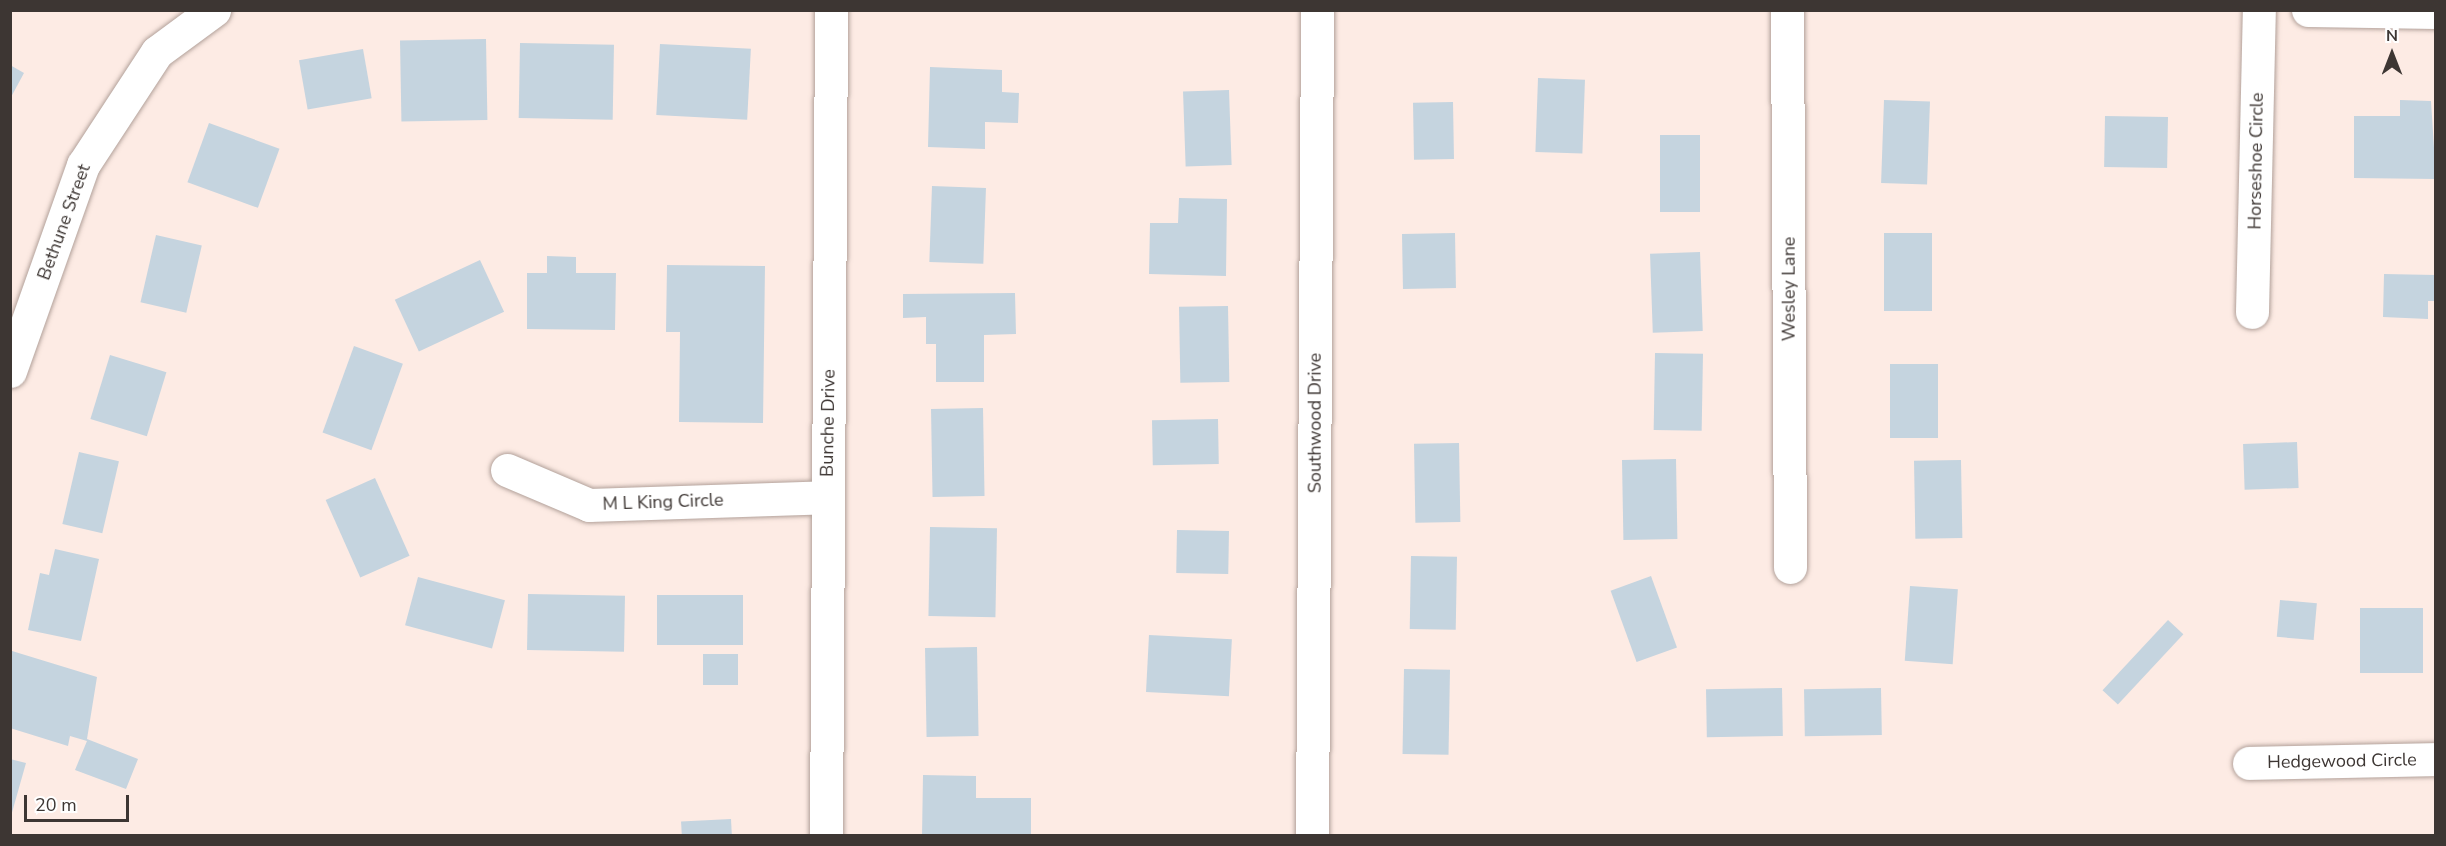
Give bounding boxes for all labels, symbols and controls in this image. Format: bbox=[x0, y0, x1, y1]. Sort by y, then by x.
north arrow bbox=[2362, 24, 2422, 84]
text: N bbox=[2386, 25, 2398, 47]
street label: Horseshoe Circle bbox=[2244, 92, 2268, 230]
street label: Bethune Street bbox=[33, 161, 95, 283]
street label: Wesley Lane bbox=[1778, 237, 1800, 341]
street label: Southwood Drive bbox=[1304, 353, 1326, 493]
street label: Bunche Drive bbox=[816, 369, 840, 477]
street label: M L King Circle bbox=[602, 489, 724, 515]
street label: Hedgewood Circle bbox=[2267, 749, 2417, 773]
scale bar bbox=[27, 783, 132, 821]
text: 20 m bbox=[35, 793, 77, 817]

